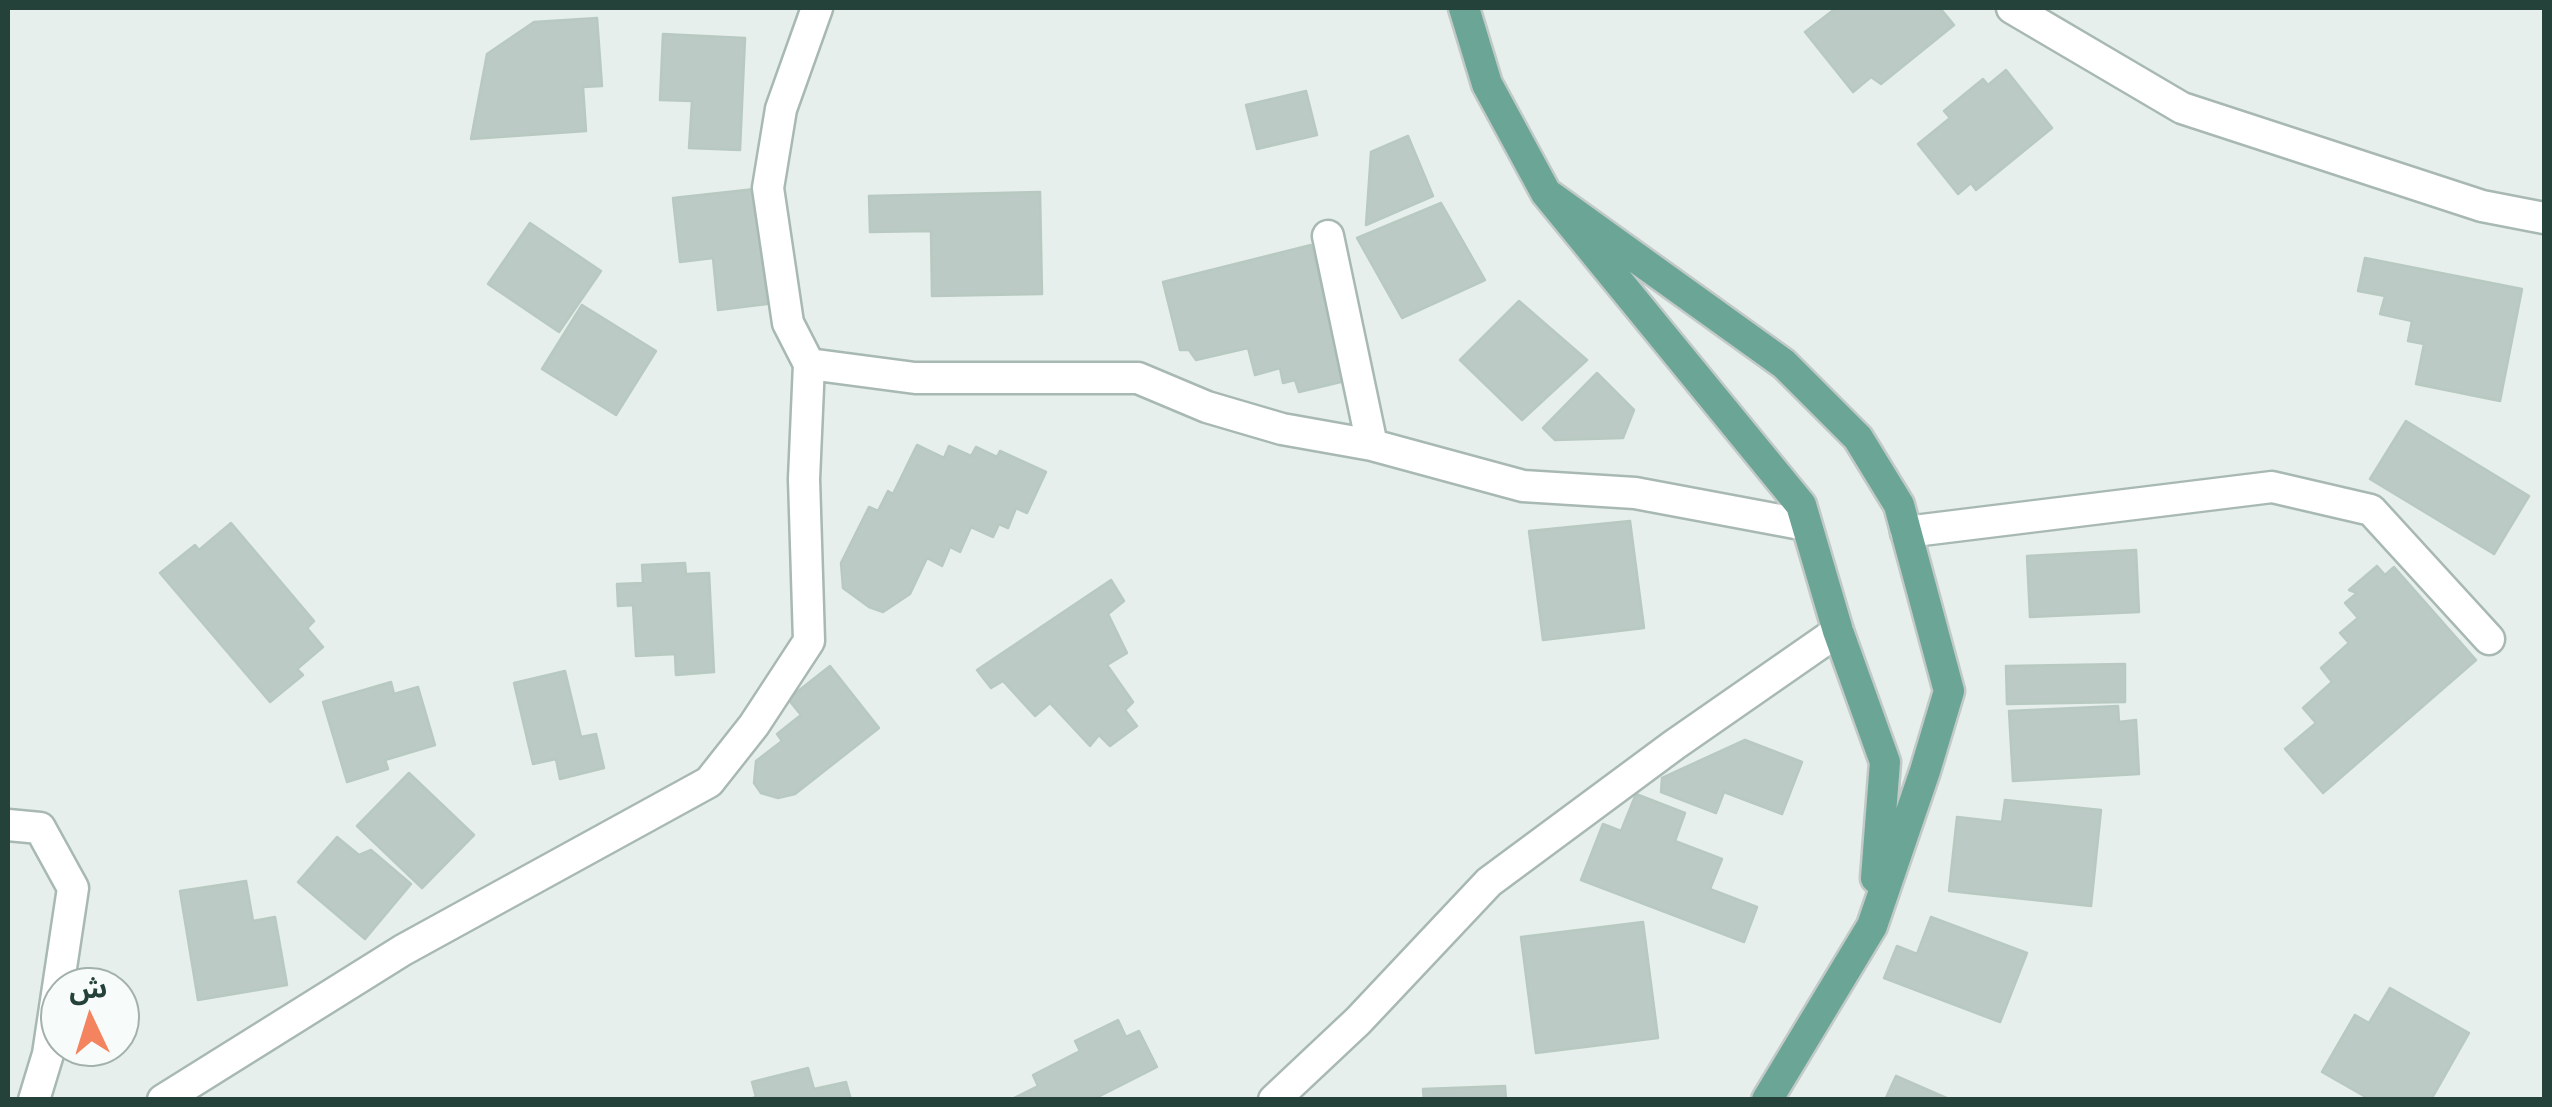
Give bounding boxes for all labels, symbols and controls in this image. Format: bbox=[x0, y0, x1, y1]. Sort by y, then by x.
north arrow bbox=[40, 967, 140, 1067]
text: ش bbox=[68, 972, 108, 1005]

